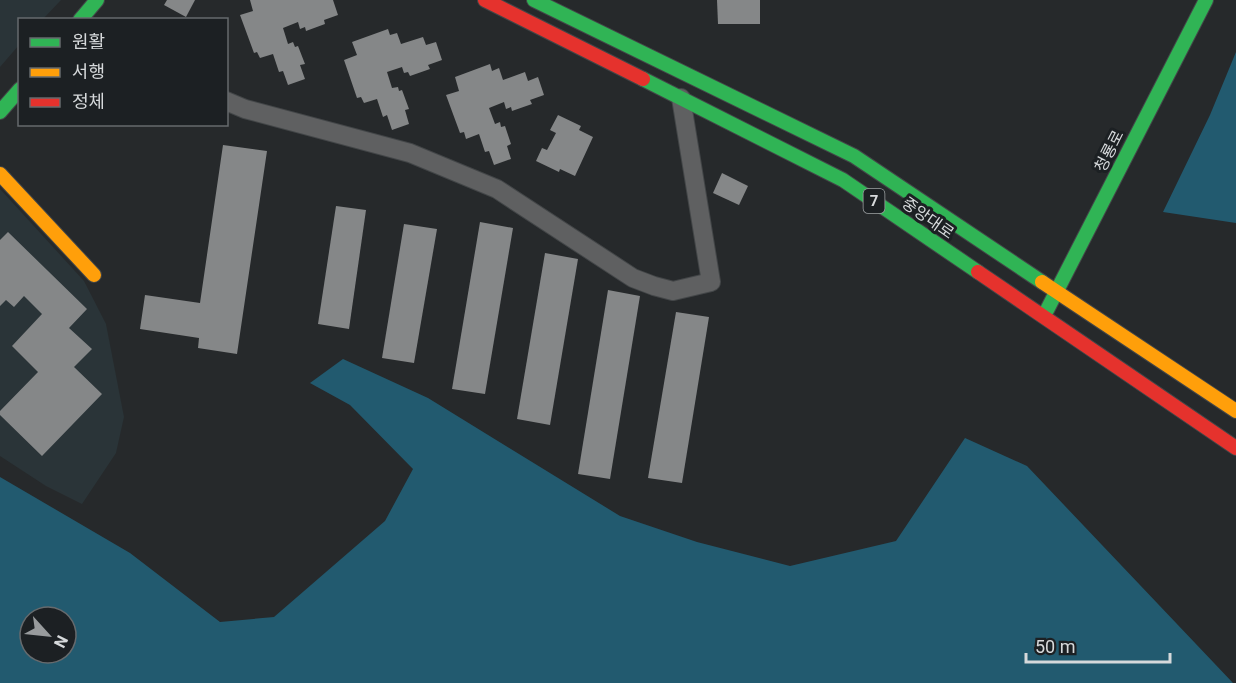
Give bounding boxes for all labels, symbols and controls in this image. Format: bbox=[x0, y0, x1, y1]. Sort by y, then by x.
legend bbox=[18, 18, 228, 126]
text: 원활 bbox=[72, 31, 105, 52]
text: 서행 bbox=[72, 61, 105, 82]
text: 정체 bbox=[72, 91, 105, 112]
street label: 청룡로 bbox=[1091, 127, 1128, 175]
road number: 7 bbox=[864, 189, 884, 213]
street label: 중앙대로 bbox=[898, 193, 958, 243]
north arrow bbox=[18, 605, 78, 665]
scale bar bbox=[1026, 626, 1170, 664]
text: N bbox=[50, 632, 72, 651]
text: 50 m bbox=[1035, 636, 1075, 657]

